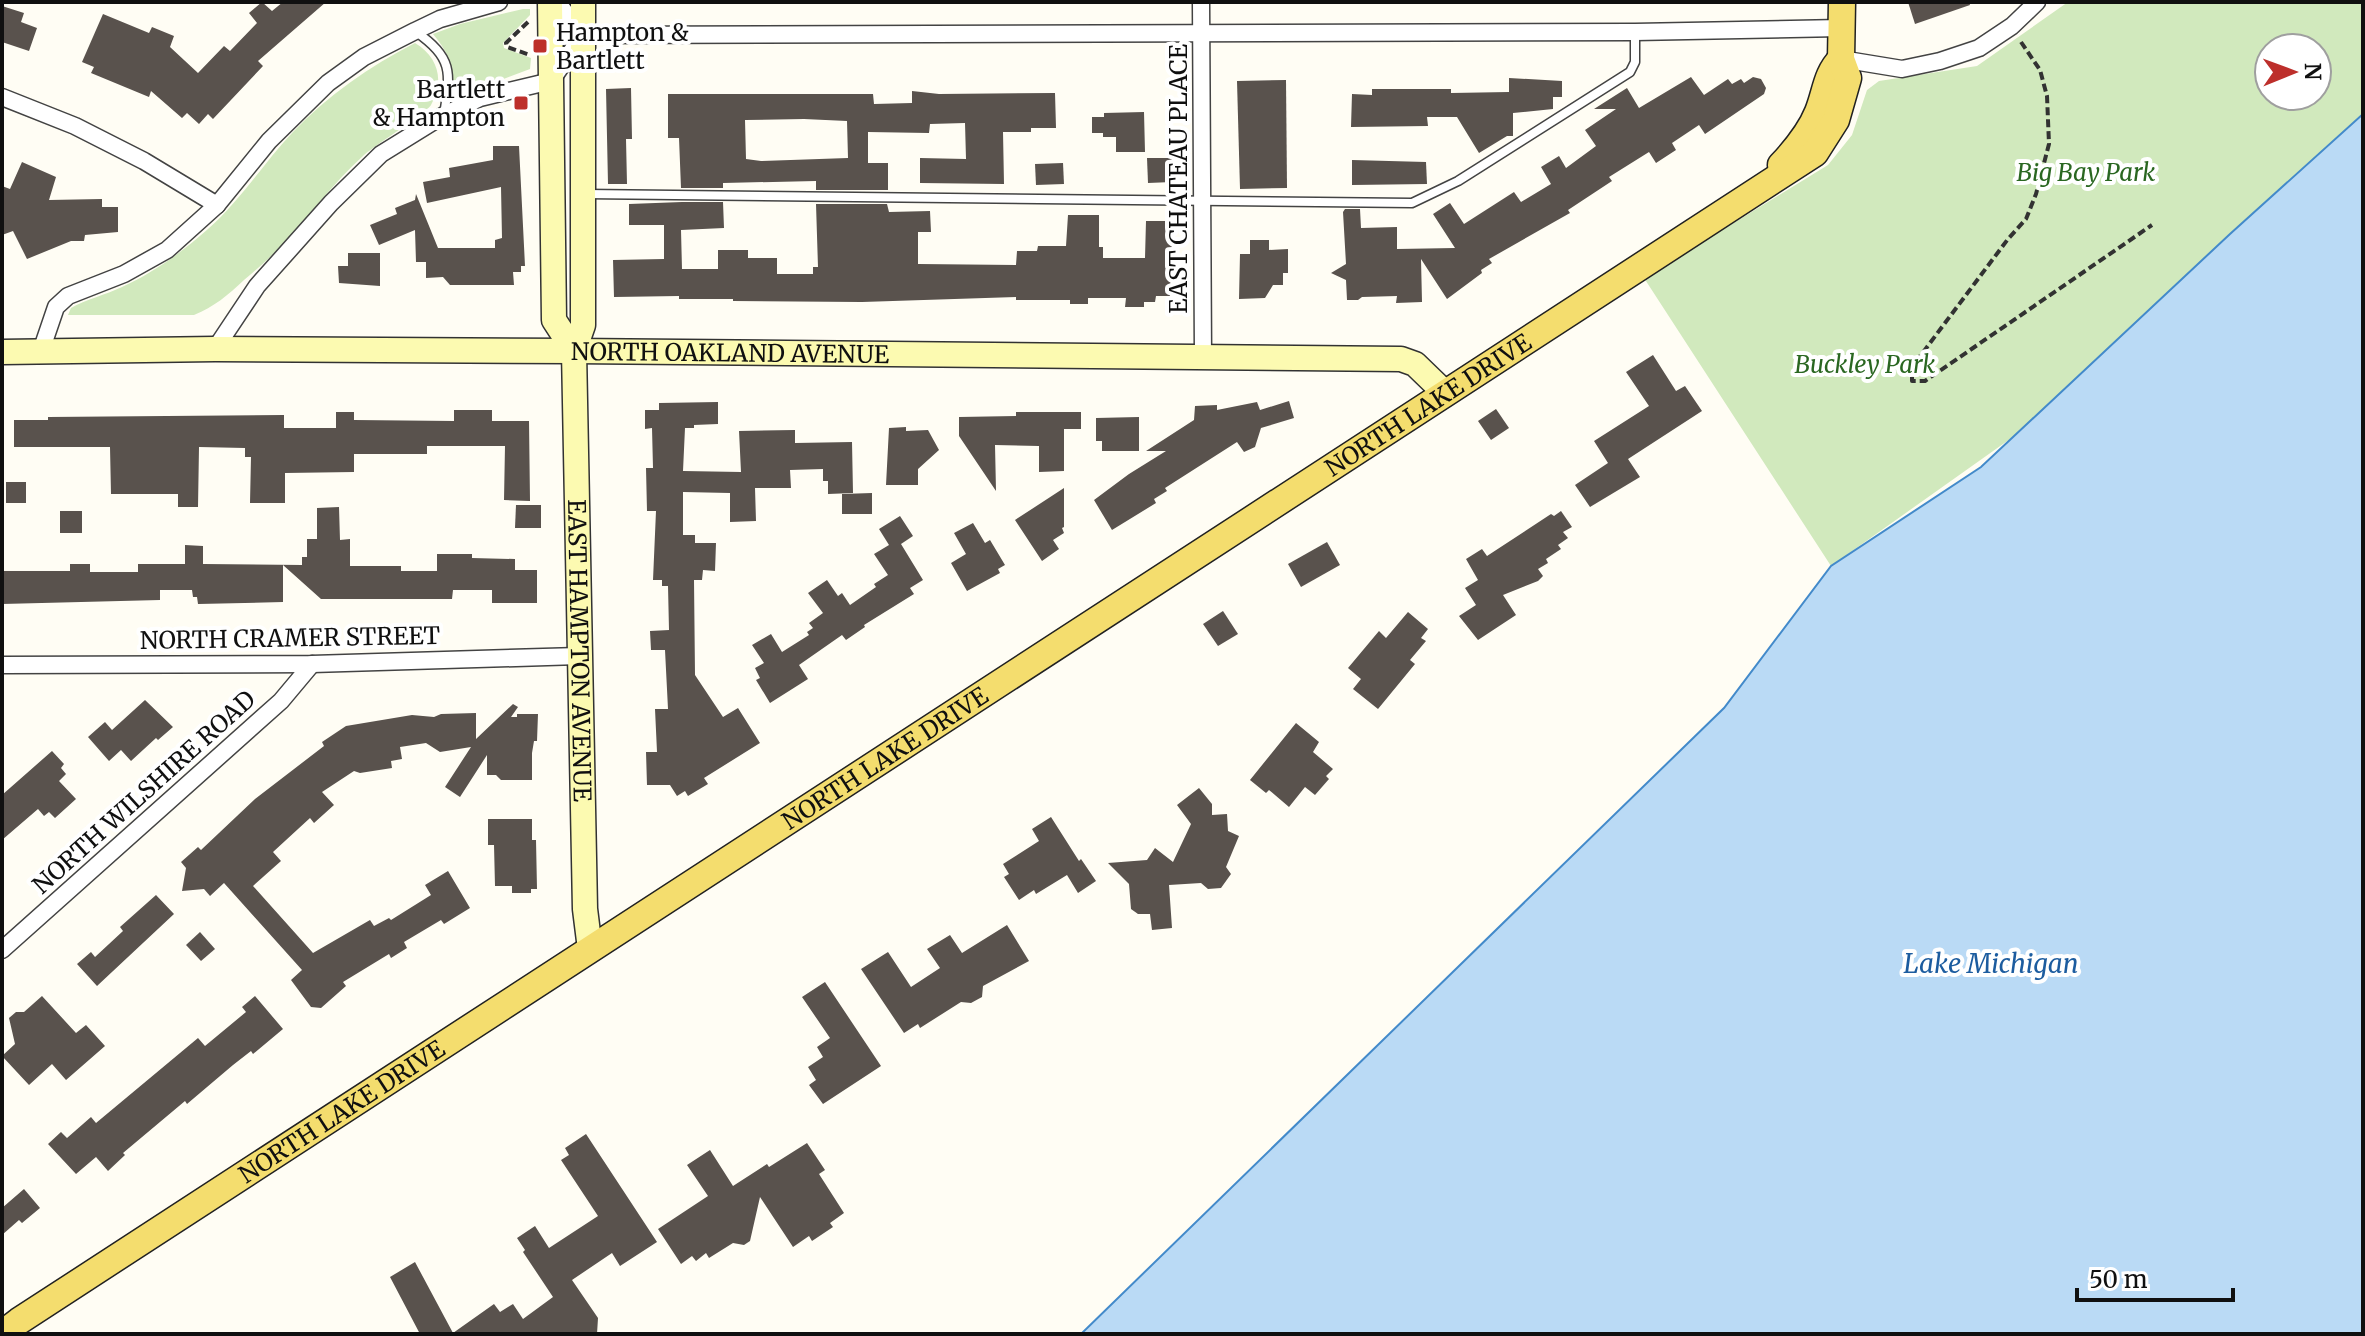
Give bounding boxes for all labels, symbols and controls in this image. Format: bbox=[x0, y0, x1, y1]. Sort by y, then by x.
place label: Hampton & Bartlett bbox=[556, 17, 689, 76]
north arrow bbox=[2253, 32, 2333, 112]
marker: Hampton & Bartlett bbox=[531, 37, 549, 55]
street label: EAST CHATEAU PLACE bbox=[1163, 43, 1194, 314]
text: N bbox=[2299, 63, 2327, 81]
place label: Bartlett & Hampton bbox=[372, 74, 506, 133]
marker: Bartlett & Hampton bbox=[512, 94, 530, 112]
park label: Big Bay Park bbox=[2017, 157, 2155, 188]
street label: NORTH LAKE DRIVE bbox=[1319, 326, 1537, 483]
street label: NORTH OAKLAND AVENUE bbox=[571, 335, 890, 370]
park label: Buckley Park bbox=[1795, 349, 1935, 380]
street label: EAST HAMPTON AVENUE bbox=[561, 499, 598, 803]
street label: NORTH CRAMER STREET bbox=[140, 620, 441, 656]
street label: NORTH LAKE DRIVE bbox=[776, 679, 994, 836]
street label: NORTH WILSHIRE ROAD bbox=[26, 684, 262, 900]
water label: Lake Michigan bbox=[1904, 947, 2078, 980]
street label: NORTH LAKE DRIVE bbox=[233, 1033, 451, 1190]
scale bar bbox=[2077, 1252, 2233, 1302]
text: 50 m bbox=[2089, 1264, 2148, 1295]

